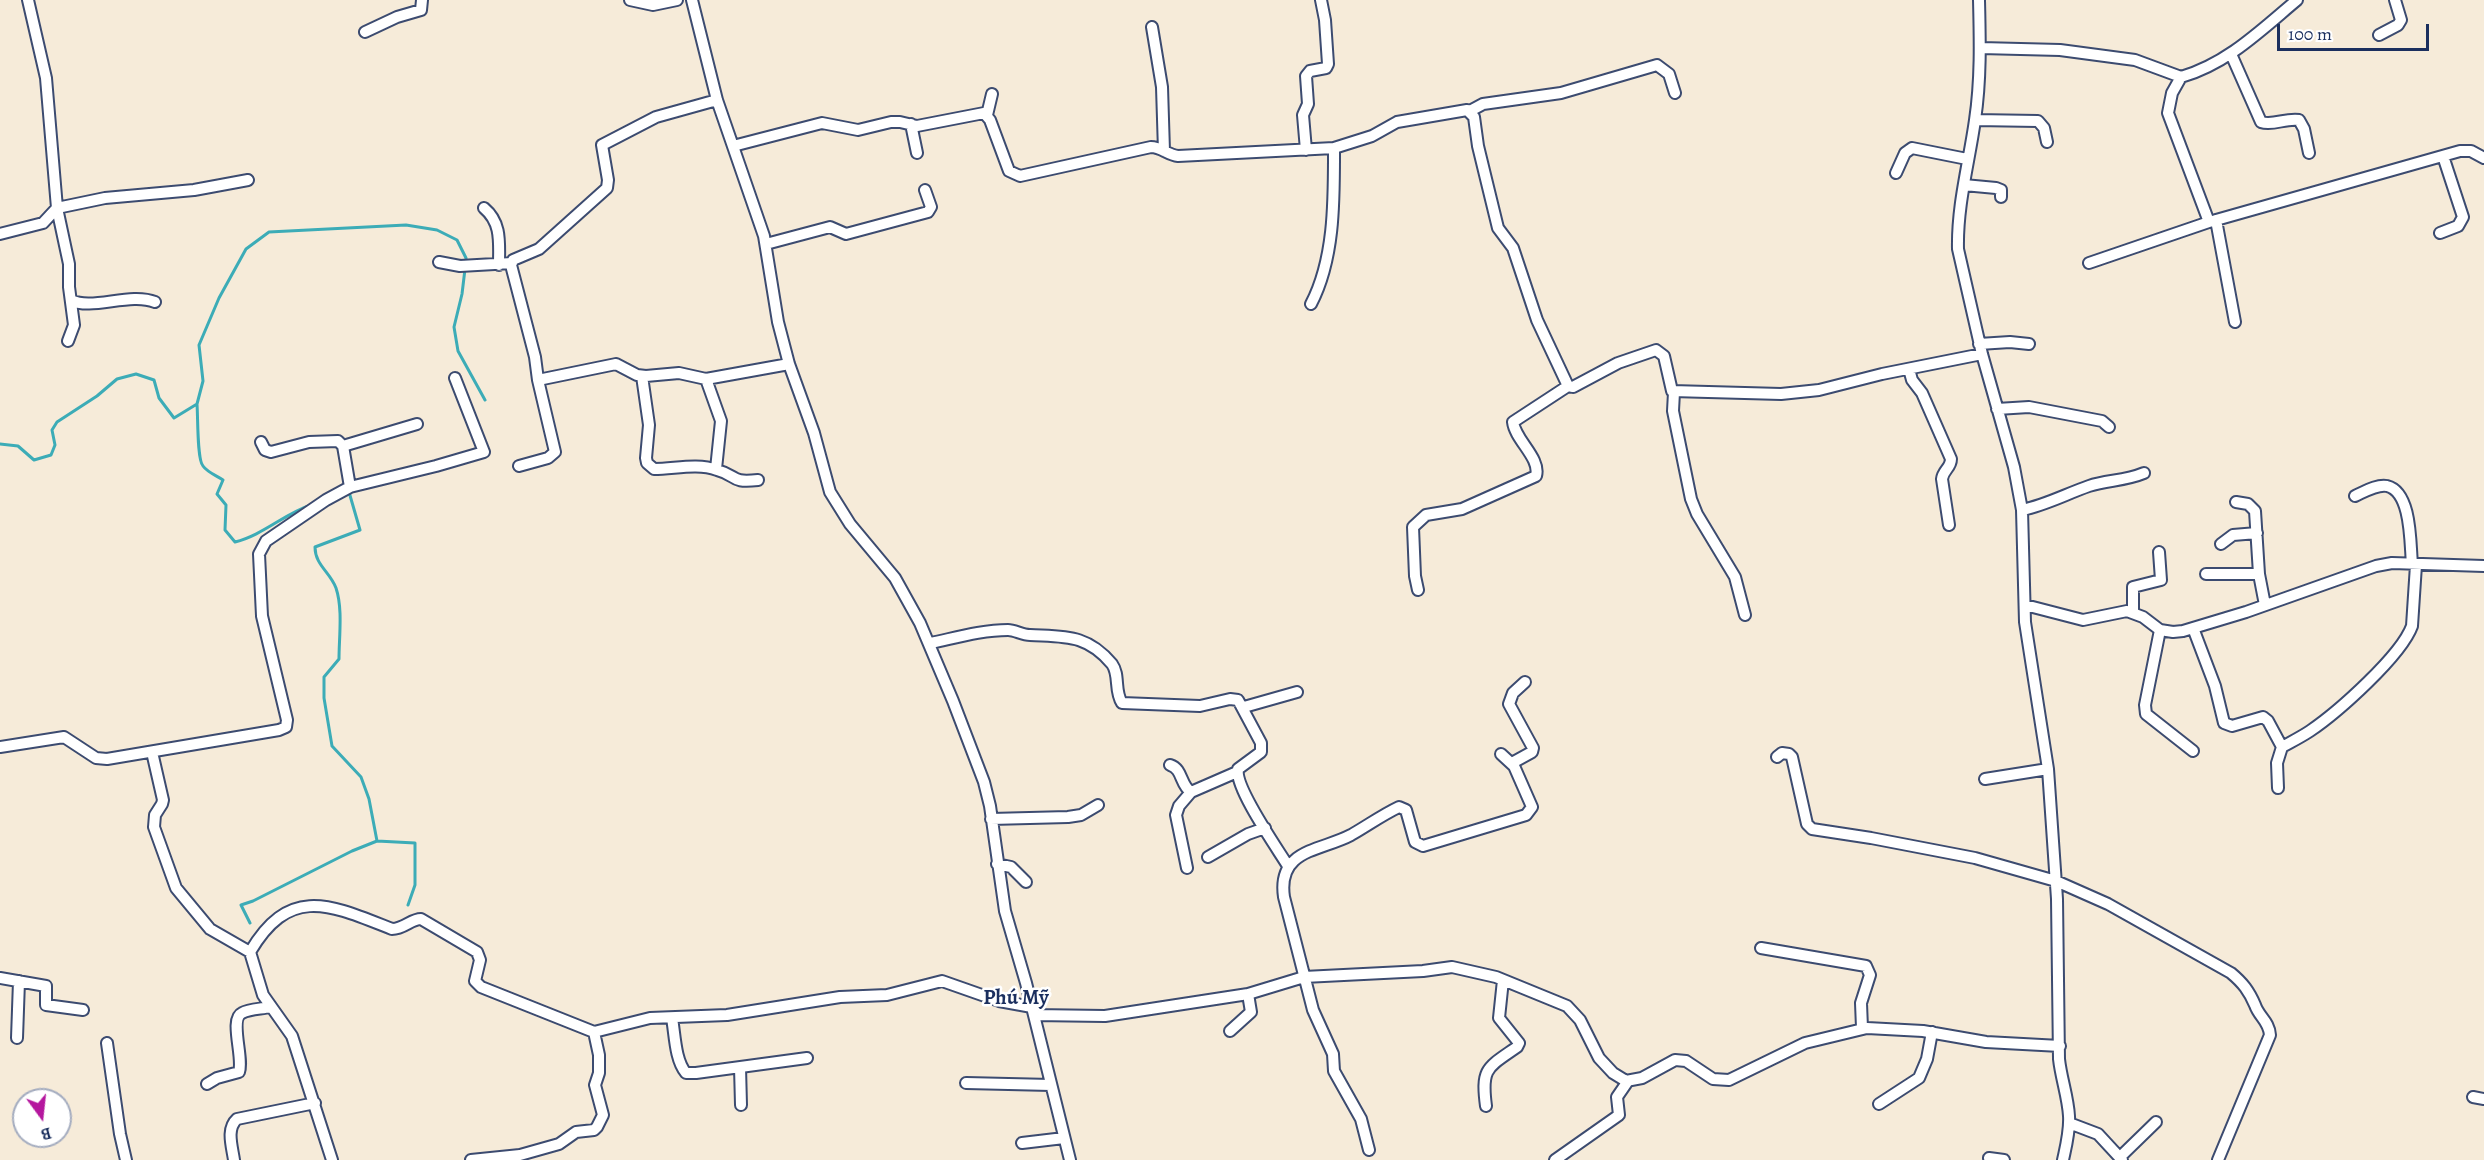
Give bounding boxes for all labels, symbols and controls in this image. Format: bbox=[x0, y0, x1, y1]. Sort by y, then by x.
scale bar bbox=[2280, 12, 2432, 50]
text: 100 m bbox=[2288, 22, 2332, 46]
district label: Phú Mỹ bbox=[983, 986, 1049, 1012]
north arrow bbox=[12, 1088, 72, 1148]
text: B bbox=[38, 1122, 54, 1145]

